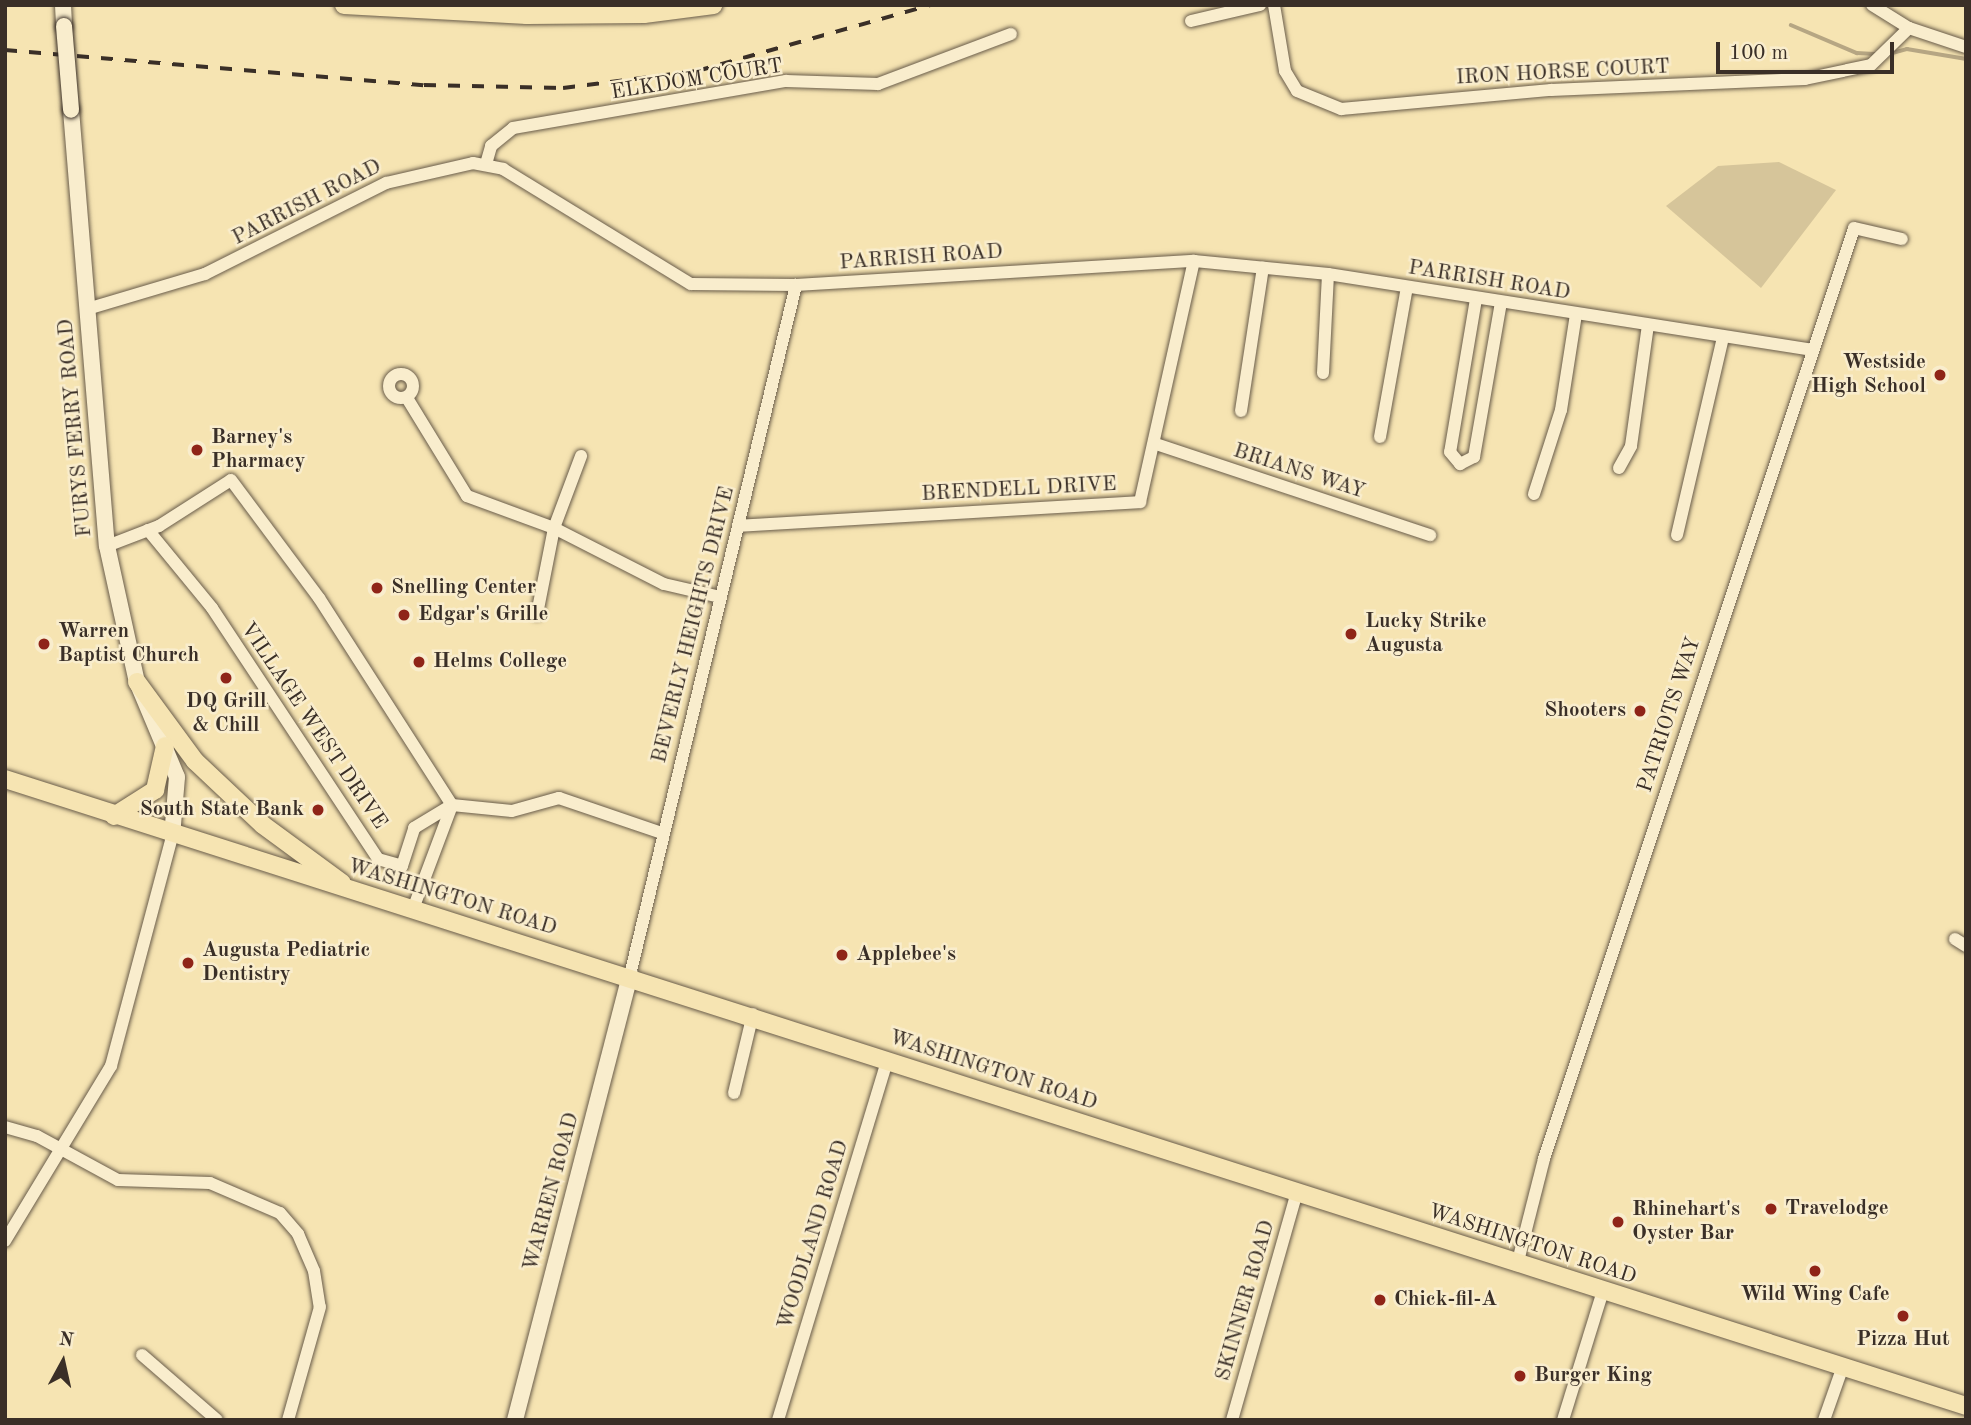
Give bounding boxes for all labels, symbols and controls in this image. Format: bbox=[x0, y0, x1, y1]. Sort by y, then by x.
scale bar bbox=[1719, 28, 1898, 72]
text: 100 m bbox=[1729, 43, 1788, 64]
street label: ELKDOM COURT bbox=[609, 54, 785, 106]
street label: IRON HORSE COURT bbox=[1455, 55, 1671, 91]
street label: PARRISH ROAD bbox=[228, 155, 386, 251]
street label: PARRISH ROAD bbox=[839, 240, 1003, 276]
street label: PARRISH ROAD bbox=[1406, 256, 1572, 306]
street label: FURYS FERRY ROAD bbox=[54, 318, 98, 538]
place label: Westside High School bbox=[1811, 350, 1926, 400]
marker: Westside High School bbox=[1932, 367, 1948, 383]
place label: Barney's Pharmacy bbox=[211, 425, 306, 475]
street label: BRIANS WAY bbox=[1230, 439, 1368, 505]
marker: Barney's Pharmacy bbox=[189, 442, 205, 458]
street label: BRENDELL DRIVE bbox=[921, 472, 1117, 508]
street label: BEVERLY HEIGHTS DRIVE bbox=[647, 484, 741, 766]
place label: Snelling Center bbox=[391, 575, 536, 601]
marker: Snelling Center bbox=[369, 580, 385, 596]
place label: Edgar's Grille bbox=[418, 602, 548, 628]
marker: Edgar's Grille bbox=[396, 607, 412, 623]
place label: Lucky Strike Augusta bbox=[1365, 609, 1487, 659]
street label: VILLAGE WEST DRIVE bbox=[234, 618, 392, 834]
place label: Warren Baptist Church bbox=[58, 619, 199, 669]
marker: Lucky Strike Augusta bbox=[1343, 626, 1359, 642]
street label: PATRIOTS WAY bbox=[1633, 634, 1707, 796]
marker: Warren Baptist Church bbox=[36, 636, 52, 652]
place label: Helms College bbox=[433, 649, 567, 675]
marker: Helms College bbox=[411, 654, 427, 670]
marker: DQ Grill & Chill bbox=[218, 670, 234, 686]
place label: DQ Grill & Chill bbox=[186, 689, 266, 739]
place label: Shooters bbox=[1544, 698, 1626, 724]
marker: Shooters bbox=[1632, 703, 1648, 719]
place label: South State Bank bbox=[140, 797, 304, 823]
marker: South State Bank bbox=[310, 802, 326, 818]
street label: WASHINGTON ROAD bbox=[344, 854, 560, 942]
place label: Augusta Pediatric Dentistry bbox=[202, 938, 370, 988]
place label: Applebee's bbox=[856, 942, 956, 968]
marker: Applebee's bbox=[834, 947, 850, 963]
marker: Augusta Pediatric Dentistry bbox=[180, 955, 196, 971]
street label: WASHINGTON ROAD bbox=[886, 1025, 1100, 1117]
street label: WARREN ROAD bbox=[519, 1110, 585, 1274]
street label: WOODLAND ROAD bbox=[773, 1137, 855, 1333]
place label: Travelodge bbox=[1785, 1196, 1889, 1222]
place label: Rhinehart's Oyster Bar bbox=[1632, 1197, 1740, 1247]
street label: WASHINGTON ROAD bbox=[1425, 1199, 1639, 1291]
marker: Travelodge bbox=[1763, 1201, 1779, 1217]
marker: Rhinehart's Oyster Bar bbox=[1610, 1214, 1626, 1230]
street label: SKINNER ROAD bbox=[1211, 1218, 1281, 1384]
marker: Wild Wing Cafe bbox=[1807, 1263, 1823, 1279]
place label: Wild Wing Cafe bbox=[1740, 1282, 1890, 1308]
place label: Chick-fil-A bbox=[1394, 1287, 1497, 1313]
marker: Chick-fil-A bbox=[1372, 1292, 1388, 1308]
marker: Pizza Hut bbox=[1895, 1308, 1911, 1324]
north arrow bbox=[28, 1327, 98, 1397]
place label: Pizza Hut bbox=[1856, 1327, 1950, 1353]
text: N bbox=[57, 1330, 75, 1351]
place label: Burger King bbox=[1534, 1363, 1652, 1389]
marker: Burger King bbox=[1512, 1368, 1528, 1384]

